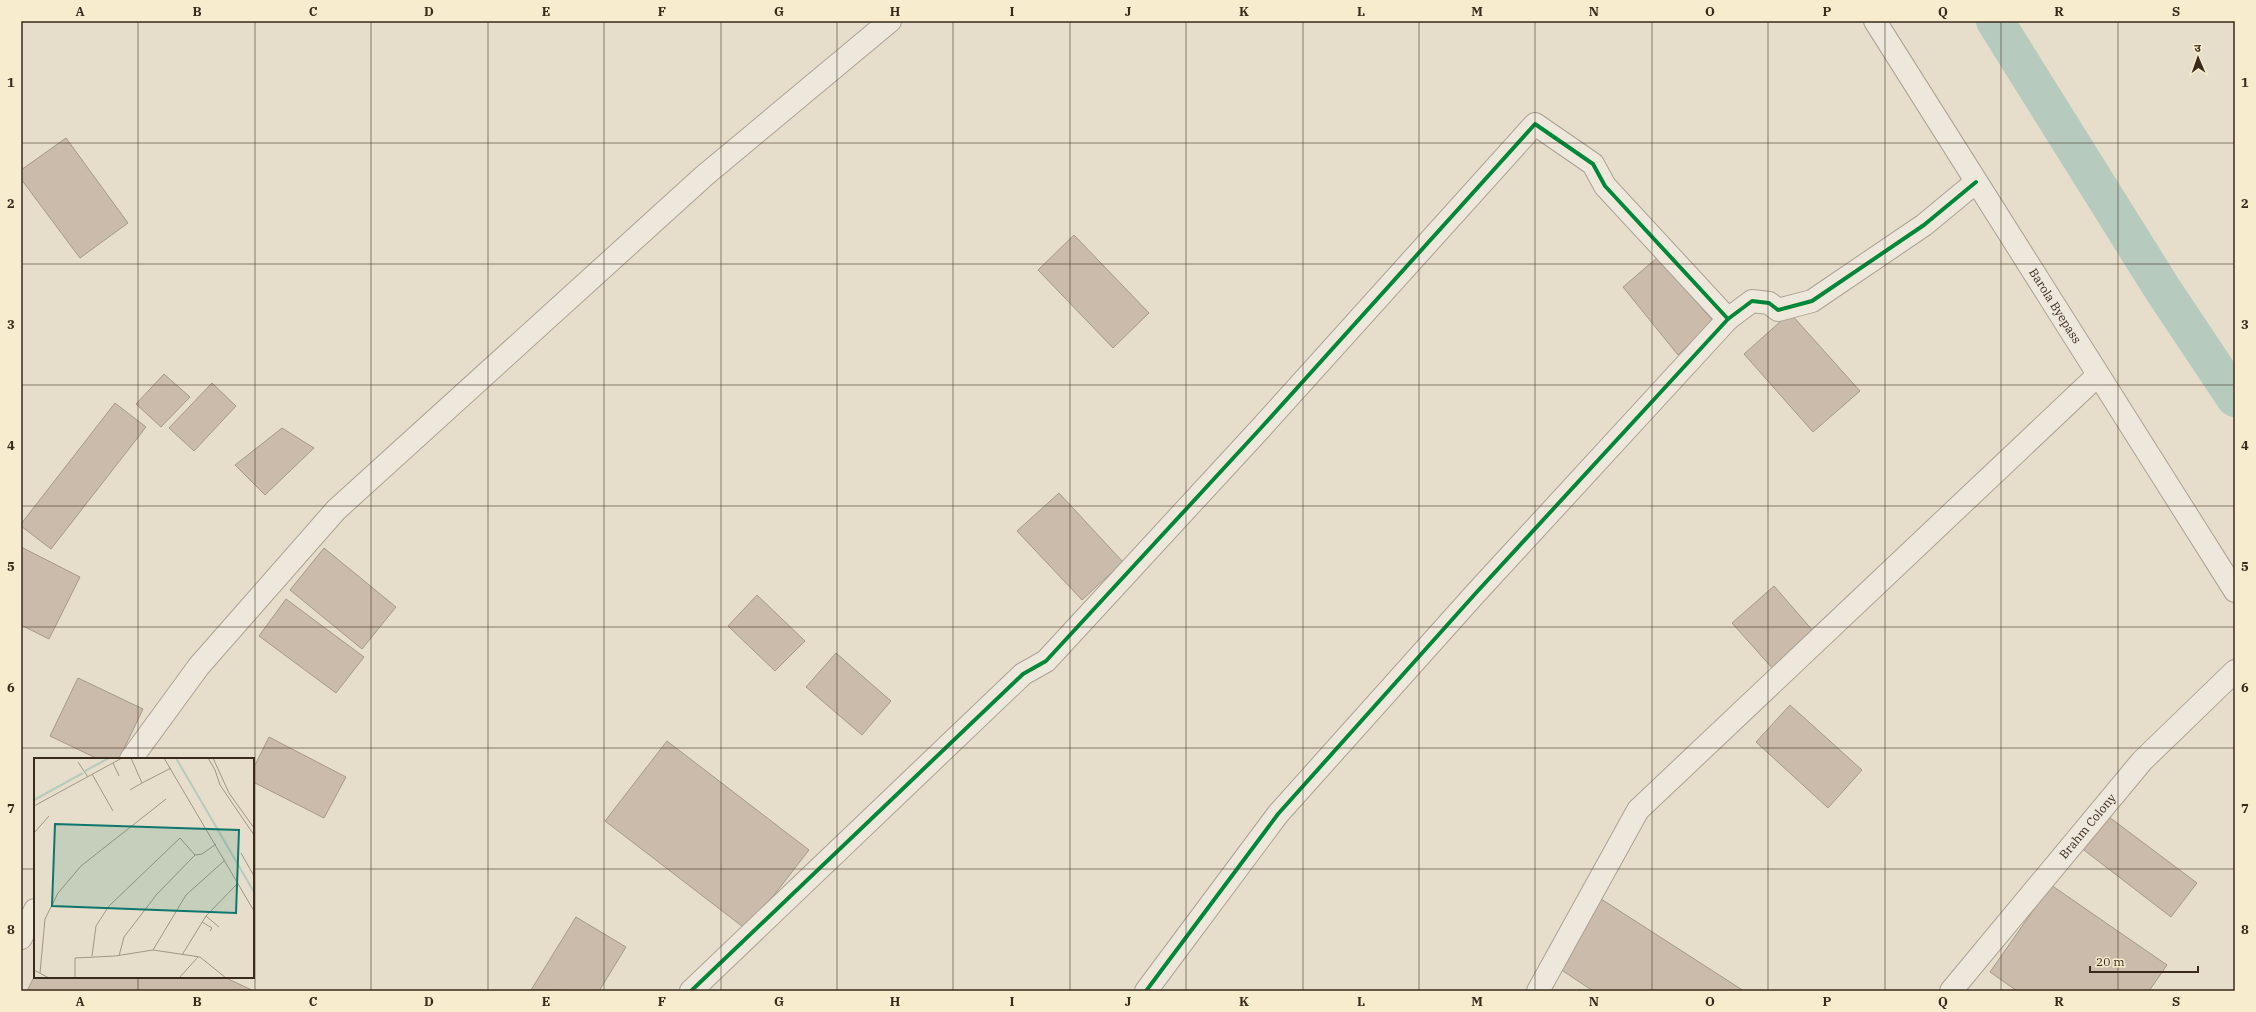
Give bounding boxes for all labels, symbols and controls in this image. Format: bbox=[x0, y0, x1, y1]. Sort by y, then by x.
text: A bbox=[75, 3, 85, 20]
text: B bbox=[192, 3, 202, 20]
text: C bbox=[309, 3, 318, 20]
text: D bbox=[424, 3, 434, 20]
text: E bbox=[542, 3, 550, 20]
text: F bbox=[658, 3, 666, 20]
text: G bbox=[774, 3, 784, 20]
text: H bbox=[890, 3, 901, 20]
text: I bbox=[1010, 3, 1015, 20]
text: J bbox=[1125, 3, 1132, 20]
text: K bbox=[1239, 3, 1249, 20]
text: L bbox=[1357, 3, 1365, 20]
text: M bbox=[1471, 3, 1483, 20]
text: N bbox=[1589, 3, 1599, 20]
text: O bbox=[1705, 3, 1715, 20]
text: P bbox=[1823, 3, 1832, 20]
text: Q bbox=[1938, 3, 1948, 20]
text: R bbox=[2054, 3, 2064, 20]
text: S bbox=[2172, 3, 2180, 20]
north arrow bbox=[2178, 38, 2218, 78]
text: उ bbox=[2194, 41, 2202, 55]
text: 1 bbox=[7, 74, 15, 91]
text: 1 bbox=[2241, 74, 2249, 91]
text: 2 bbox=[7, 195, 15, 212]
text: 2 bbox=[2241, 195, 2249, 212]
street label: Barola Byepass bbox=[2026, 265, 2085, 346]
text: 3 bbox=[7, 316, 15, 333]
text: 3 bbox=[2241, 316, 2249, 333]
text: 4 bbox=[7, 437, 15, 454]
text: 4 bbox=[2241, 437, 2249, 454]
text: 5 bbox=[7, 558, 15, 575]
text: 5 bbox=[2241, 558, 2249, 575]
text: 6 bbox=[7, 679, 15, 696]
text: 6 bbox=[2241, 679, 2249, 696]
inset map bbox=[34, 758, 254, 978]
street label: Brahm Colony bbox=[2056, 790, 2119, 862]
text: 7 bbox=[7, 800, 15, 817]
text: 7 bbox=[2241, 800, 2249, 817]
text: 8 bbox=[7, 921, 15, 938]
text: 8 bbox=[2241, 921, 2249, 938]
scale bar bbox=[2090, 948, 2198, 974]
text: 20 m bbox=[2096, 954, 2125, 969]
text: A bbox=[75, 993, 85, 1010]
text: B bbox=[192, 993, 202, 1010]
text: C bbox=[309, 993, 318, 1010]
text: D bbox=[424, 993, 434, 1010]
text: E bbox=[542, 993, 550, 1010]
text: F bbox=[658, 993, 666, 1010]
text: G bbox=[774, 993, 784, 1010]
text: H bbox=[890, 993, 901, 1010]
text: I bbox=[1010, 993, 1015, 1010]
text: J bbox=[1125, 993, 1132, 1010]
text: K bbox=[1239, 993, 1249, 1010]
text: L bbox=[1357, 993, 1365, 1010]
text: M bbox=[1471, 993, 1483, 1010]
text: N bbox=[1589, 993, 1599, 1010]
text: O bbox=[1705, 993, 1715, 1010]
text: P bbox=[1823, 993, 1832, 1010]
text: Q bbox=[1938, 993, 1948, 1010]
text: R bbox=[2054, 993, 2064, 1010]
text: S bbox=[2172, 993, 2180, 1010]

